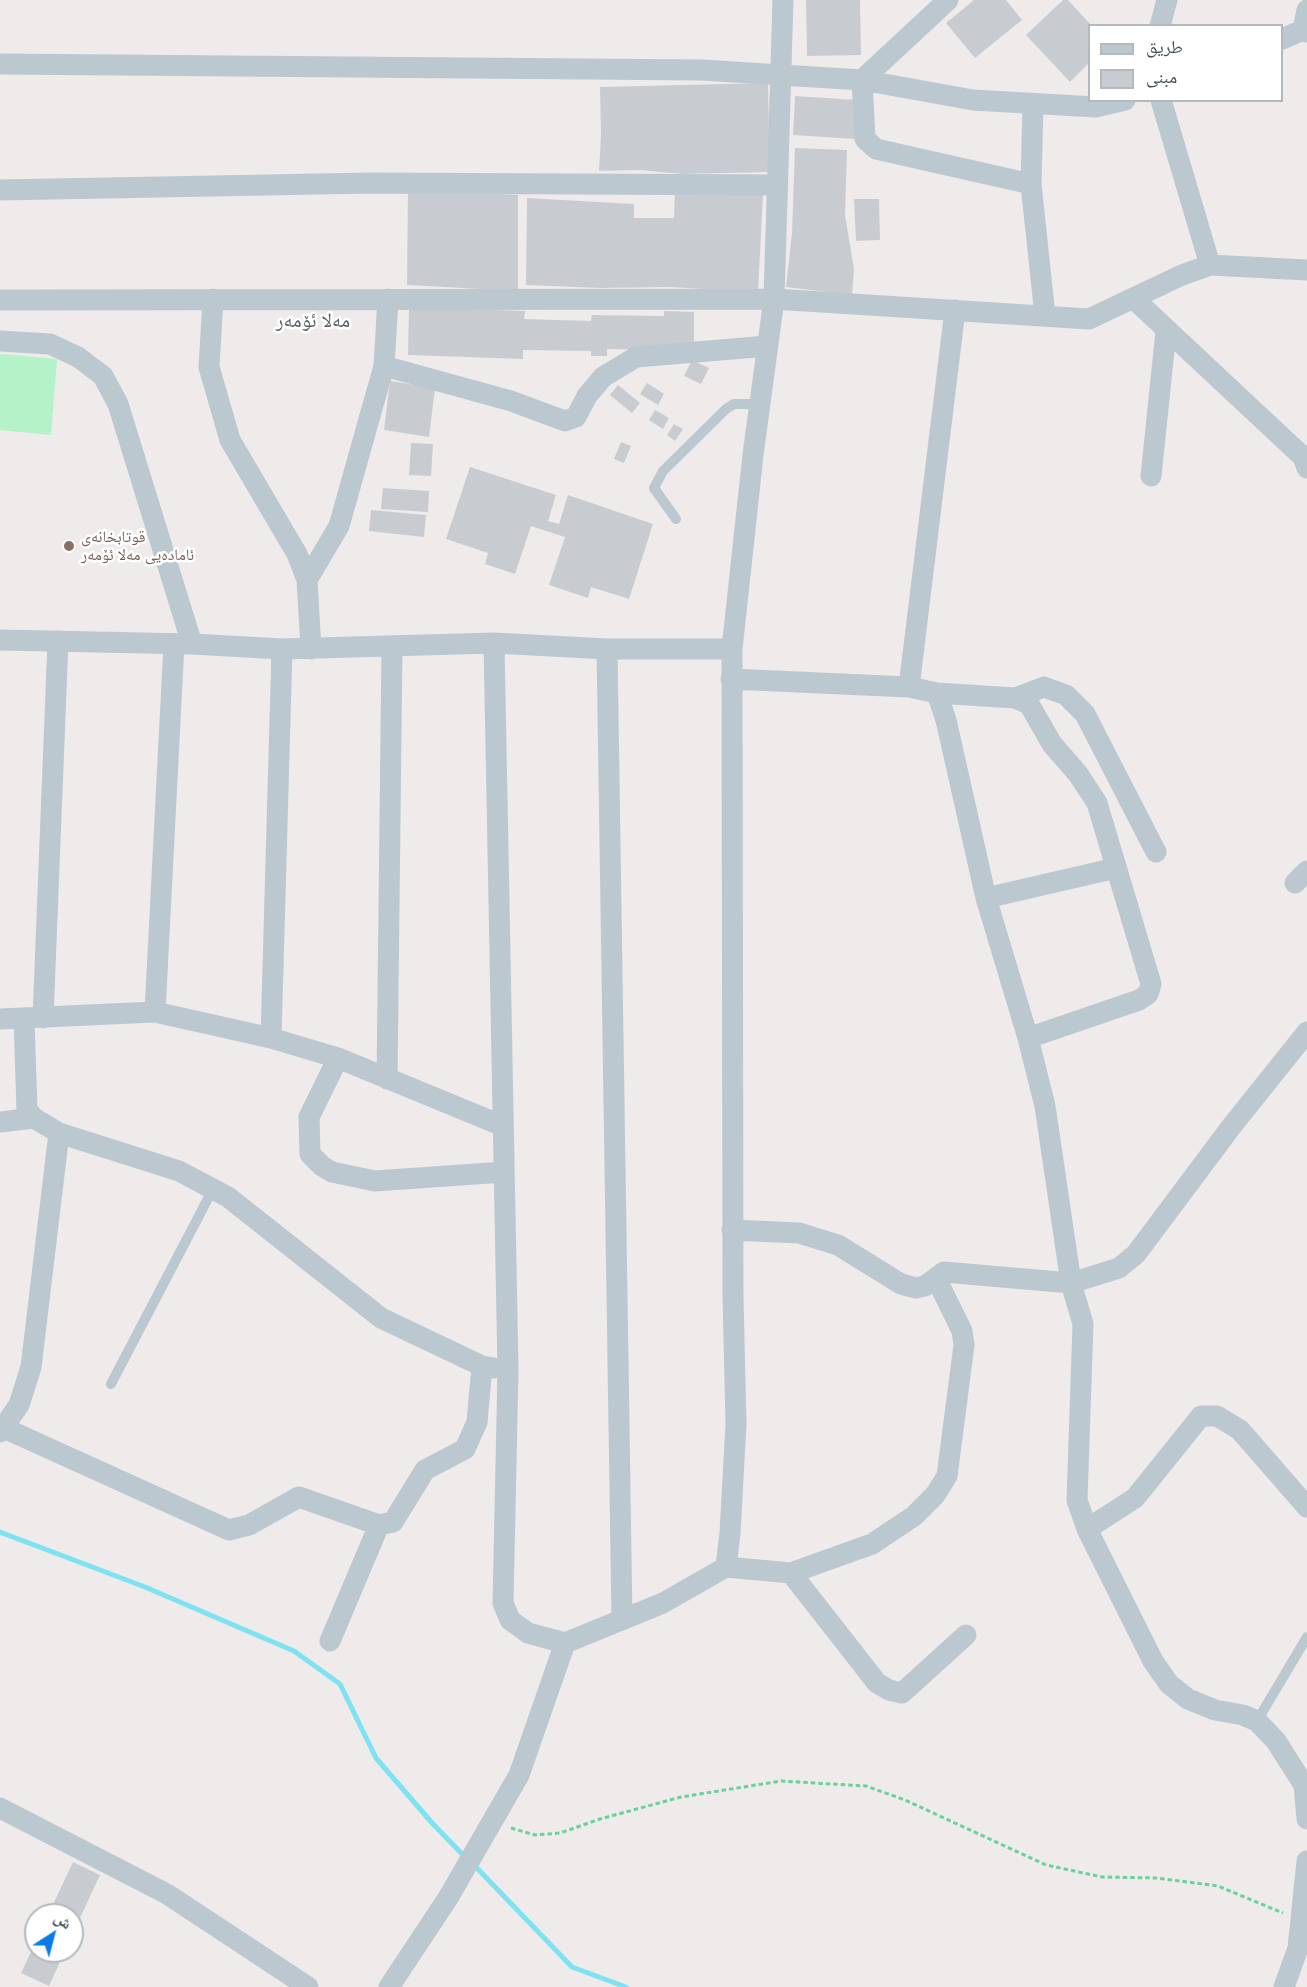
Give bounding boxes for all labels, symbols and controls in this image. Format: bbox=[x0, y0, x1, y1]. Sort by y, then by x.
legend bbox=[1088, 24, 1283, 102]
text: طريق bbox=[1146, 34, 1183, 58]
text: مبنى bbox=[1146, 64, 1177, 88]
district label: مەلا ئۆمەر bbox=[276, 309, 350, 333]
place label: قوتابخانەی ئامادەیی مەلا ئۆمەر bbox=[81, 527, 194, 565]
marker: قوتابخانەی ئامادەیی مەلا ئۆمەر bbox=[62, 539, 76, 553]
north arrow bbox=[24, 1903, 84, 1963]
text: ش bbox=[50, 1906, 77, 1934]

